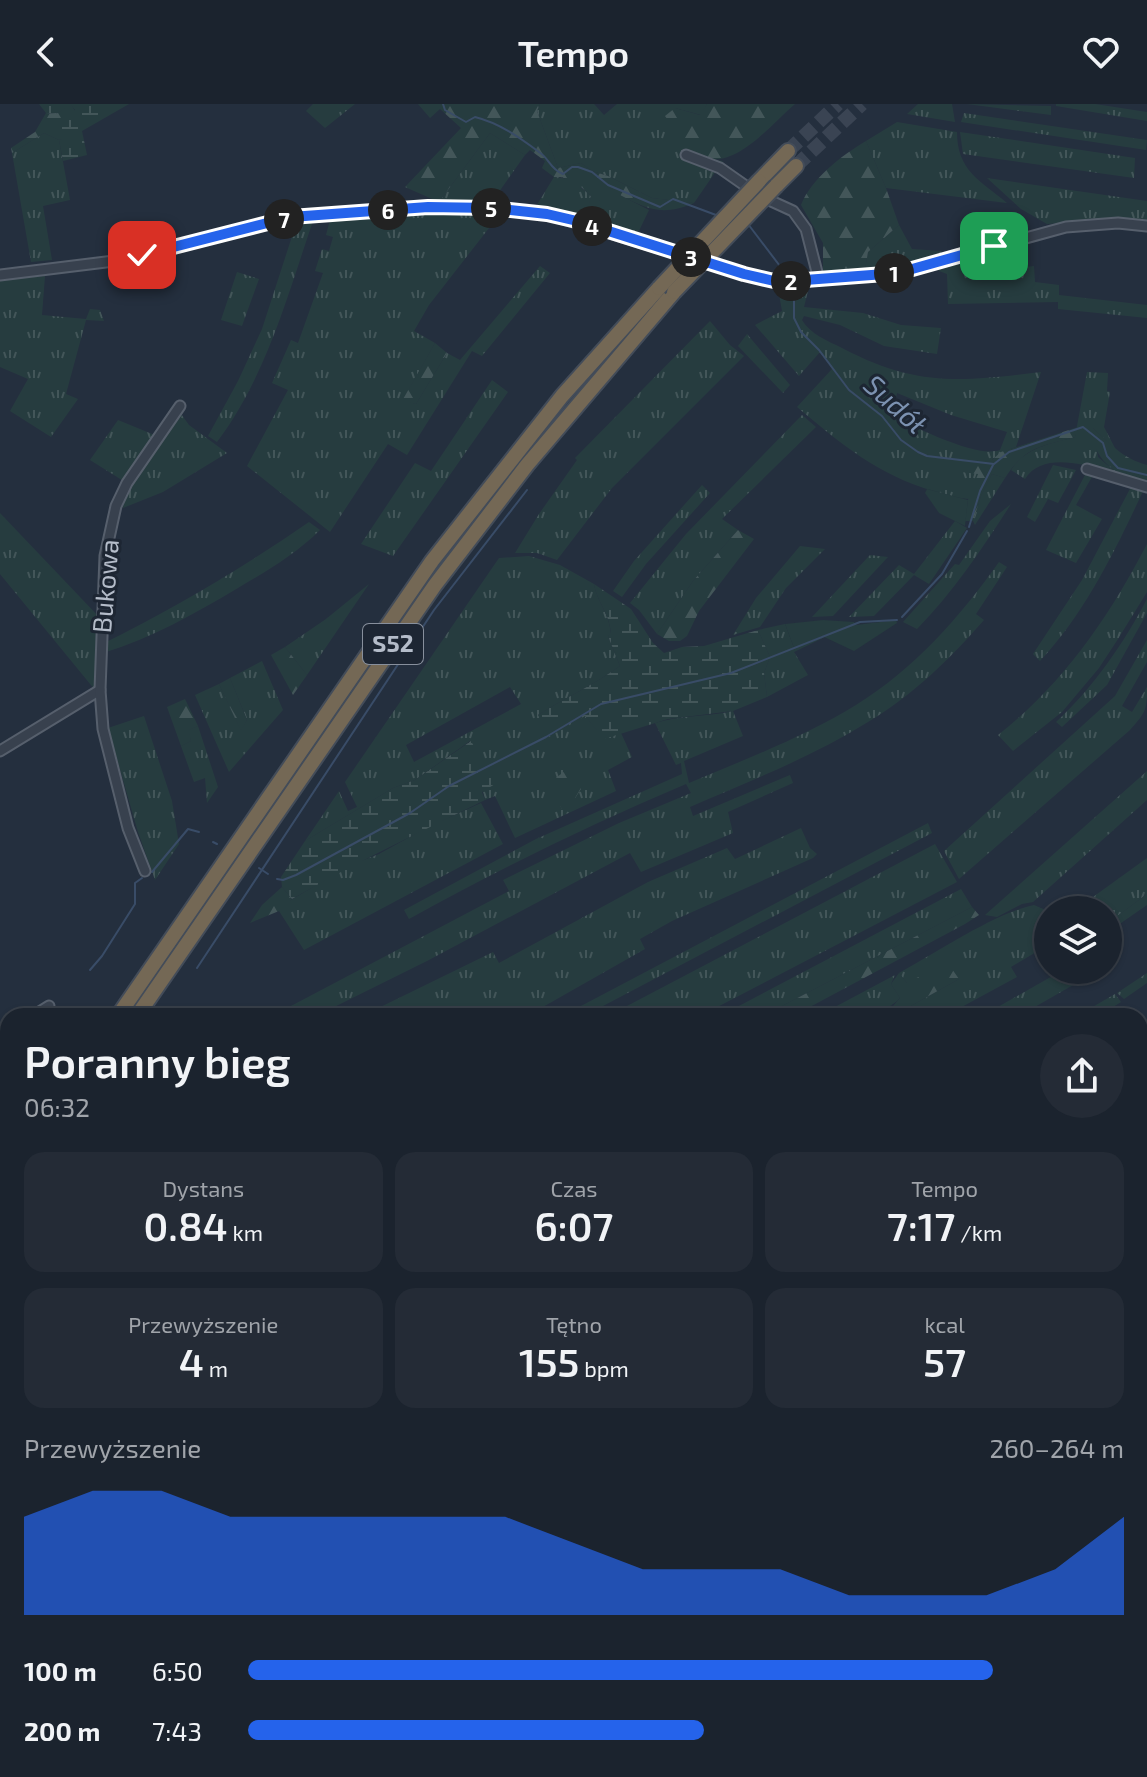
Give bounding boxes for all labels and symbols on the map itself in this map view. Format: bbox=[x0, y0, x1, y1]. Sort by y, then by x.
pin: 5 bbox=[471, 188, 511, 228]
pin: 6 bbox=[368, 190, 408, 230]
pin: 7 bbox=[264, 199, 304, 239]
pin: 4 bbox=[572, 206, 612, 246]
pin bbox=[960, 212, 1028, 280]
pin bbox=[108, 221, 176, 289]
pin: 3 bbox=[671, 237, 711, 277]
pin: 1 bbox=[874, 253, 914, 293]
pin: 2 bbox=[771, 261, 811, 301]
water label: Sudół bbox=[858, 367, 934, 440]
street label: Bukowa bbox=[85, 538, 124, 634]
road number: S52 bbox=[363, 624, 423, 664]

